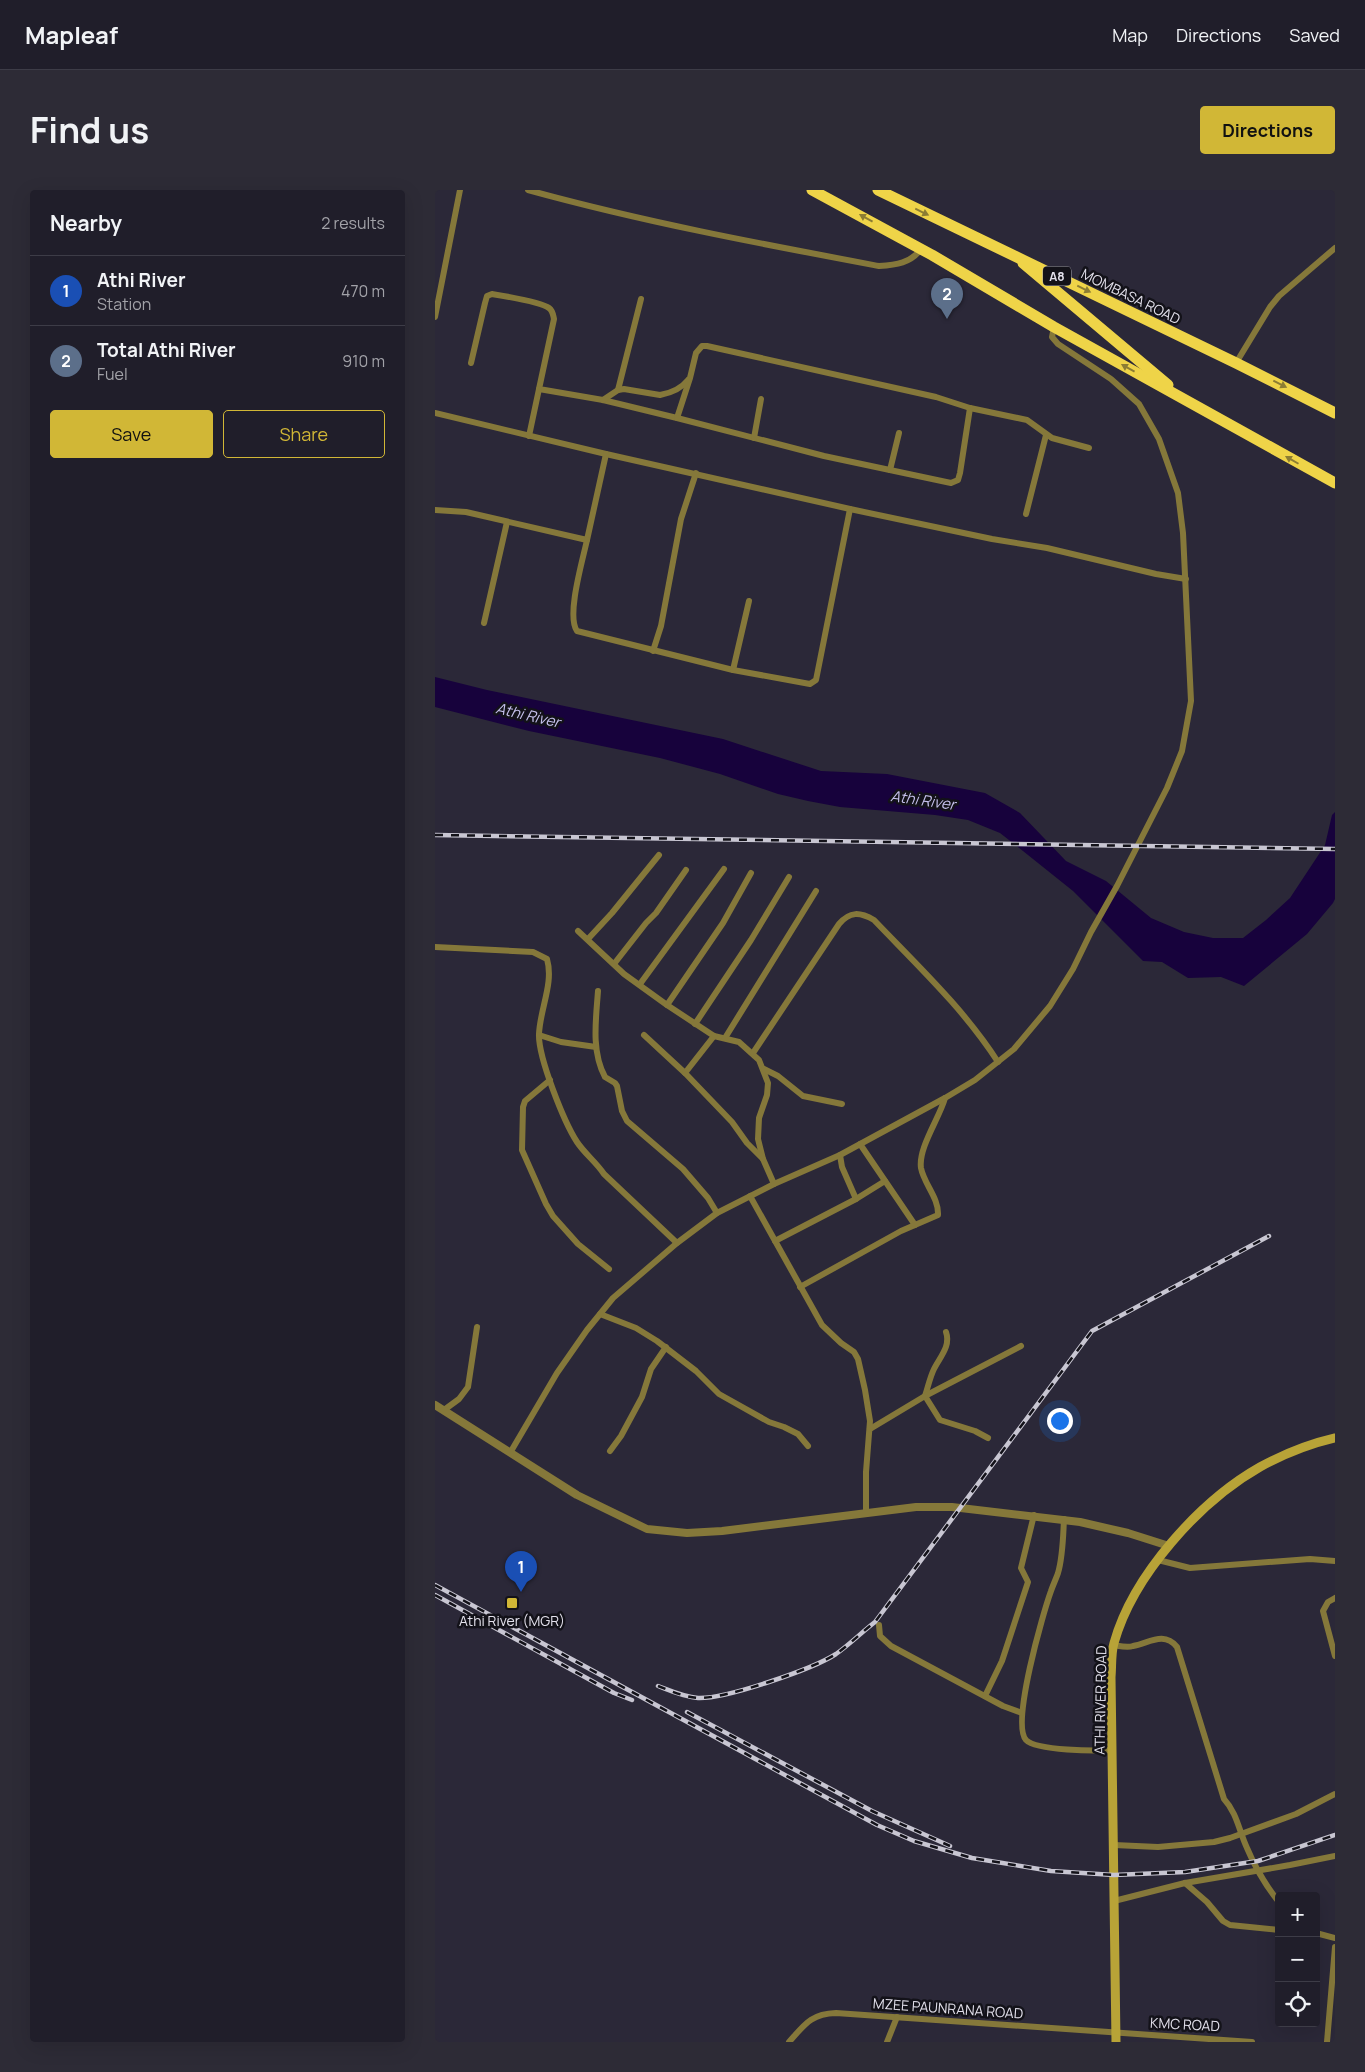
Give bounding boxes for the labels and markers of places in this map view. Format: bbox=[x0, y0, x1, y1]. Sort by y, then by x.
pin: 2 bbox=[931, 278, 963, 319]
pin: 1 bbox=[505, 1551, 537, 1592]
marker: Athi River (MGR) bbox=[505, 1596, 519, 1610]
place label: Athi River (MGR) bbox=[459, 1611, 565, 1630]

